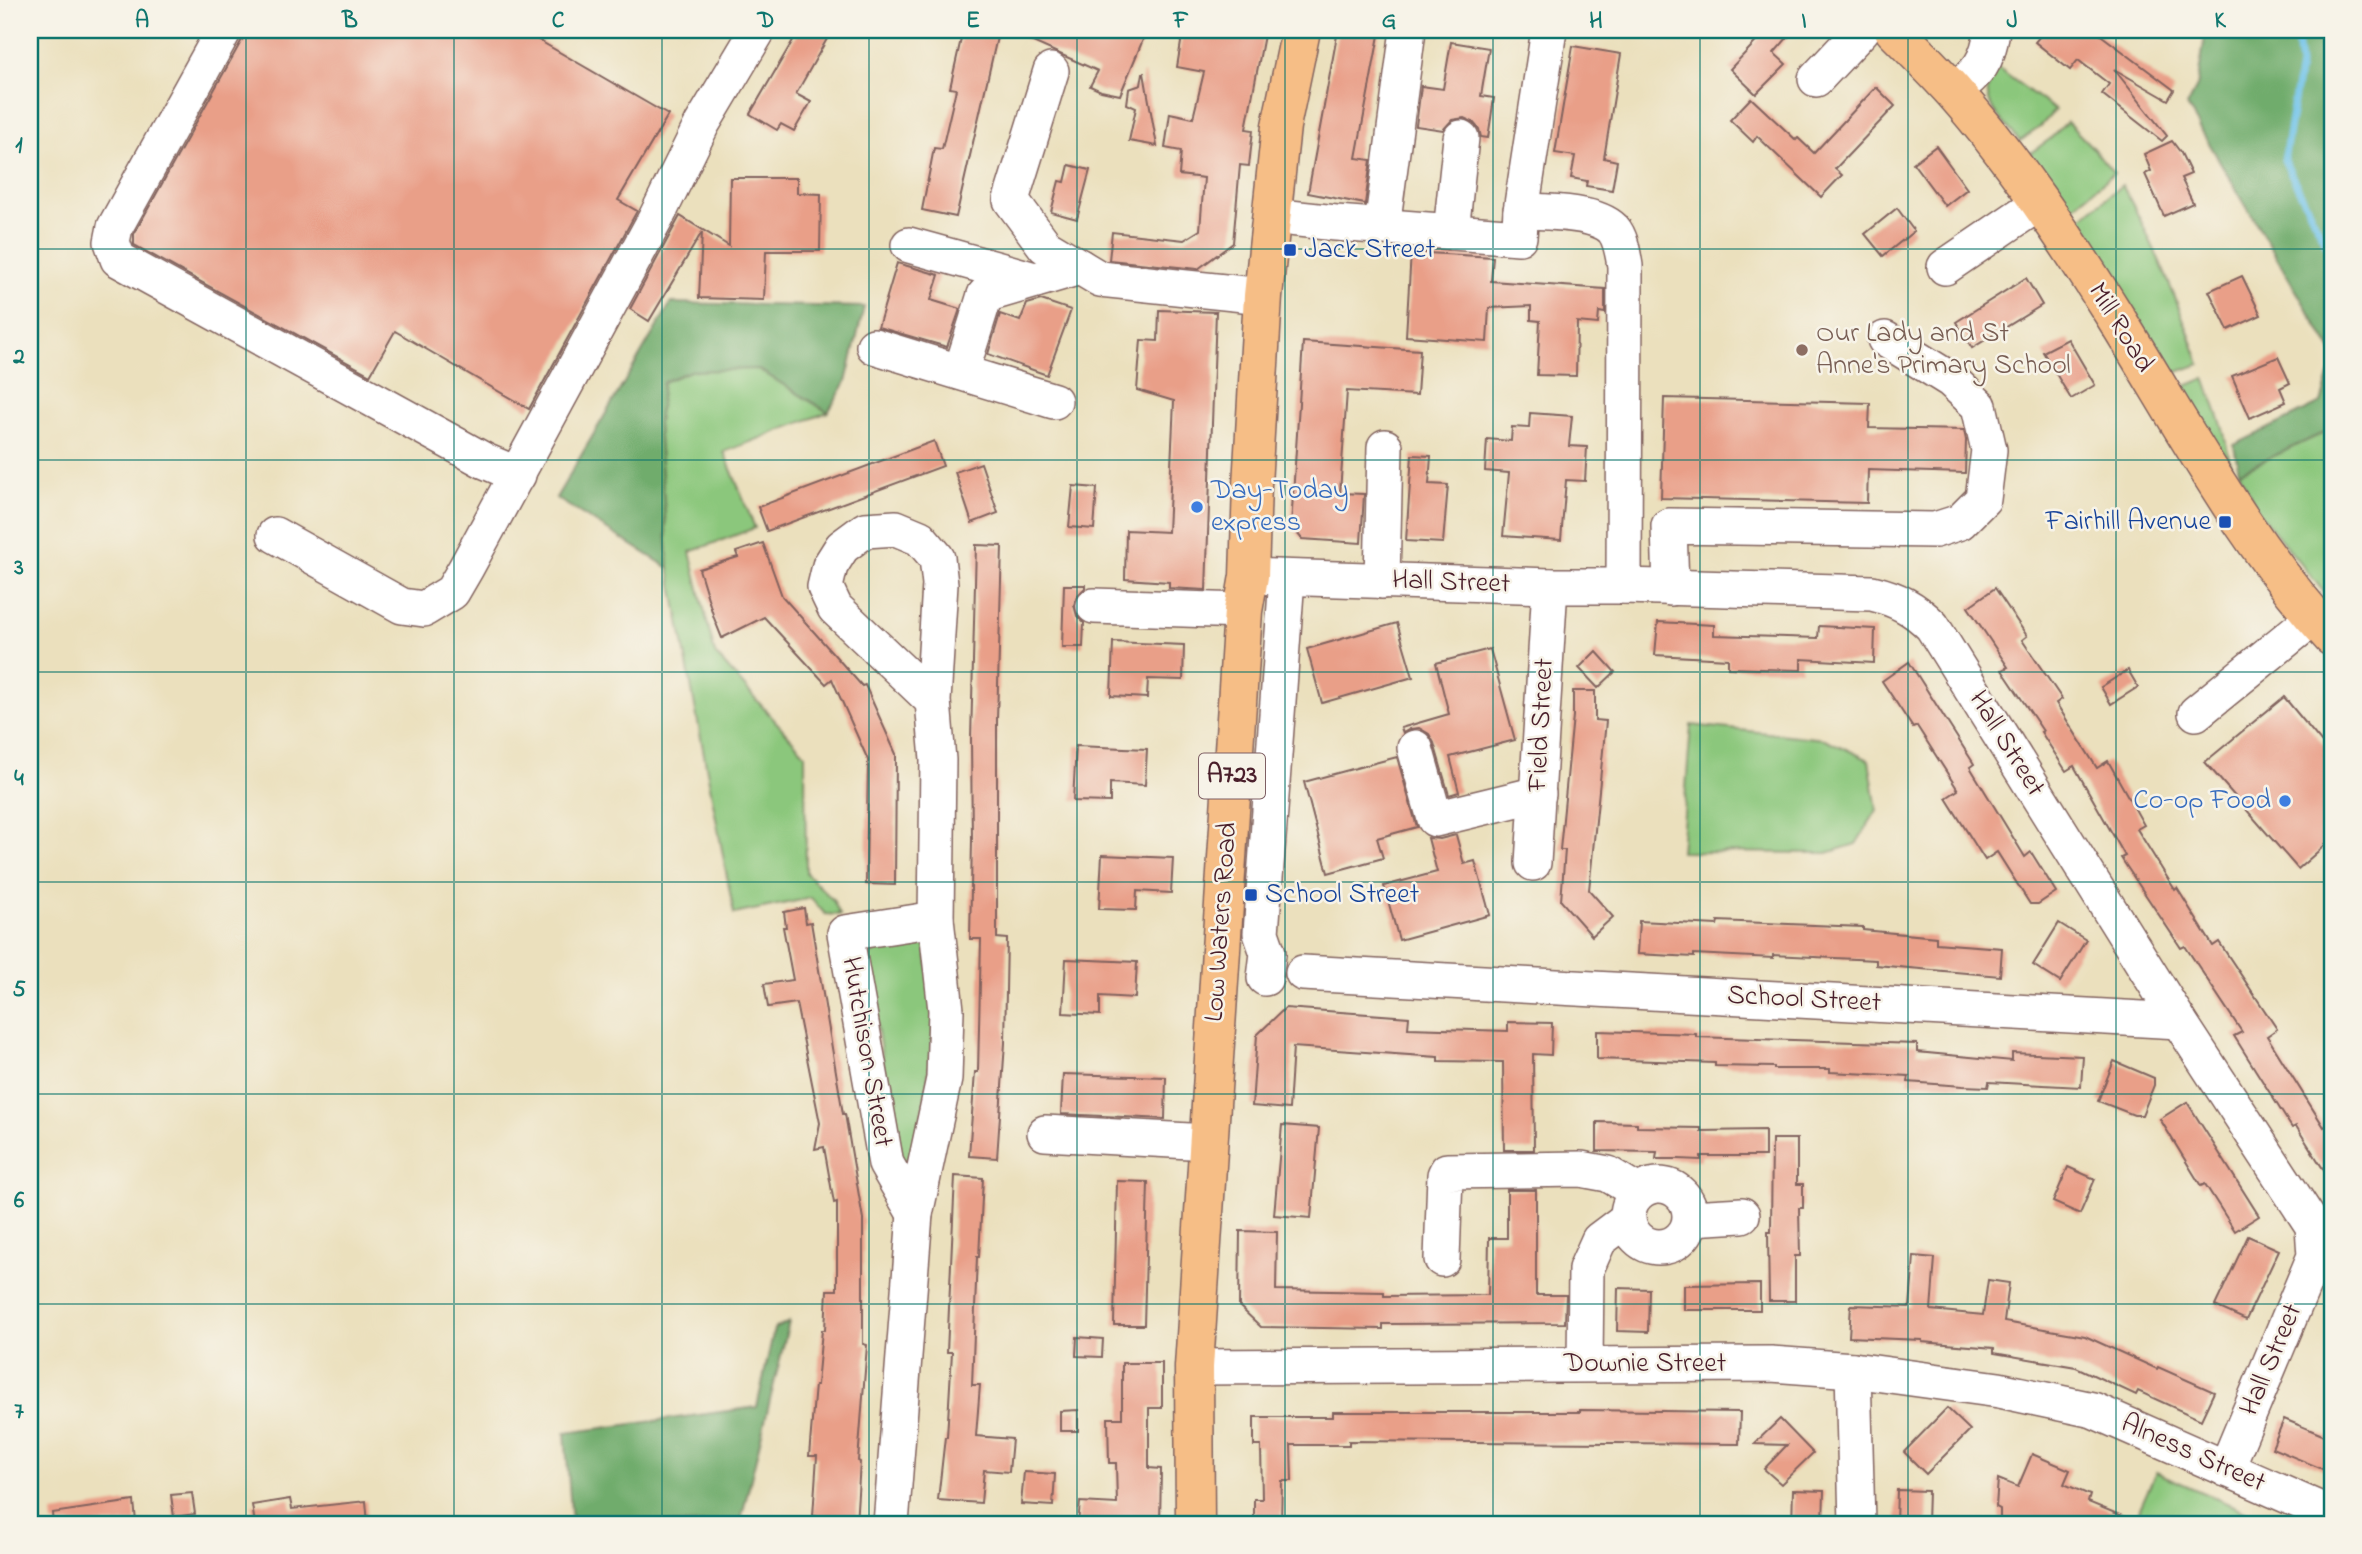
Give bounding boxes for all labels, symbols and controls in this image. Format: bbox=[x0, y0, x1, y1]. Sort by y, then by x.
text: A bbox=[135, 5, 149, 38]
text: B bbox=[341, 5, 358, 38]
text: C bbox=[552, 5, 565, 38]
text: D bbox=[757, 5, 774, 38]
text: E bbox=[966, 5, 980, 38]
text: F bbox=[1173, 5, 1189, 38]
text: G bbox=[1382, 5, 1396, 38]
text: H bbox=[1589, 5, 1603, 38]
text: I bbox=[1801, 5, 1807, 38]
text: J bbox=[2006, 5, 2018, 38]
text: K bbox=[2214, 5, 2226, 38]
text: 1 bbox=[15, 130, 23, 163]
place label: Jack Street bbox=[1304, 230, 1435, 271]
marker: Jack Street bbox=[1282, 242, 1298, 258]
street label: Mill Road bbox=[2076, 275, 2164, 381]
place label: Our Lady and St Anne's Primary School bbox=[1816, 314, 2071, 387]
text: 2 bbox=[12, 341, 25, 374]
marker: Our Lady and St Anne's Primary School bbox=[1794, 342, 1810, 358]
place label: Day-Today express bbox=[1210, 471, 1349, 544]
marker: Day-Today express bbox=[1189, 499, 1205, 515]
place label: Fairhill Avenue bbox=[2045, 502, 2211, 543]
marker: Fairhill Avenue bbox=[2217, 514, 2233, 530]
text: 3 bbox=[13, 552, 24, 585]
street label: Hall Street bbox=[1391, 560, 1511, 606]
street label: Field Street bbox=[1518, 657, 1566, 794]
street label: Hall Street bbox=[1957, 683, 2055, 805]
road number: A723 bbox=[1199, 754, 1265, 798]
text: 4 bbox=[14, 763, 24, 796]
place label: Co-op Food bbox=[2133, 781, 2271, 822]
marker: Co-op Food bbox=[2277, 793, 2293, 809]
street label: Low Waters Road bbox=[1195, 821, 1249, 1023]
place label: School Street bbox=[1265, 875, 1419, 916]
marker: School Street bbox=[1243, 887, 1259, 903]
street label: Hutchison Street bbox=[829, 954, 903, 1150]
text: 5 bbox=[12, 974, 26, 1007]
street label: School Street bbox=[1726, 975, 1882, 1025]
text: 6 bbox=[14, 1185, 25, 1218]
street label: Hall Street bbox=[2230, 1298, 2314, 1422]
street label: Downie Street bbox=[1563, 1344, 1726, 1385]
text: 7 bbox=[14, 1396, 24, 1429]
street label: Alness Street bbox=[2114, 1404, 2272, 1504]

